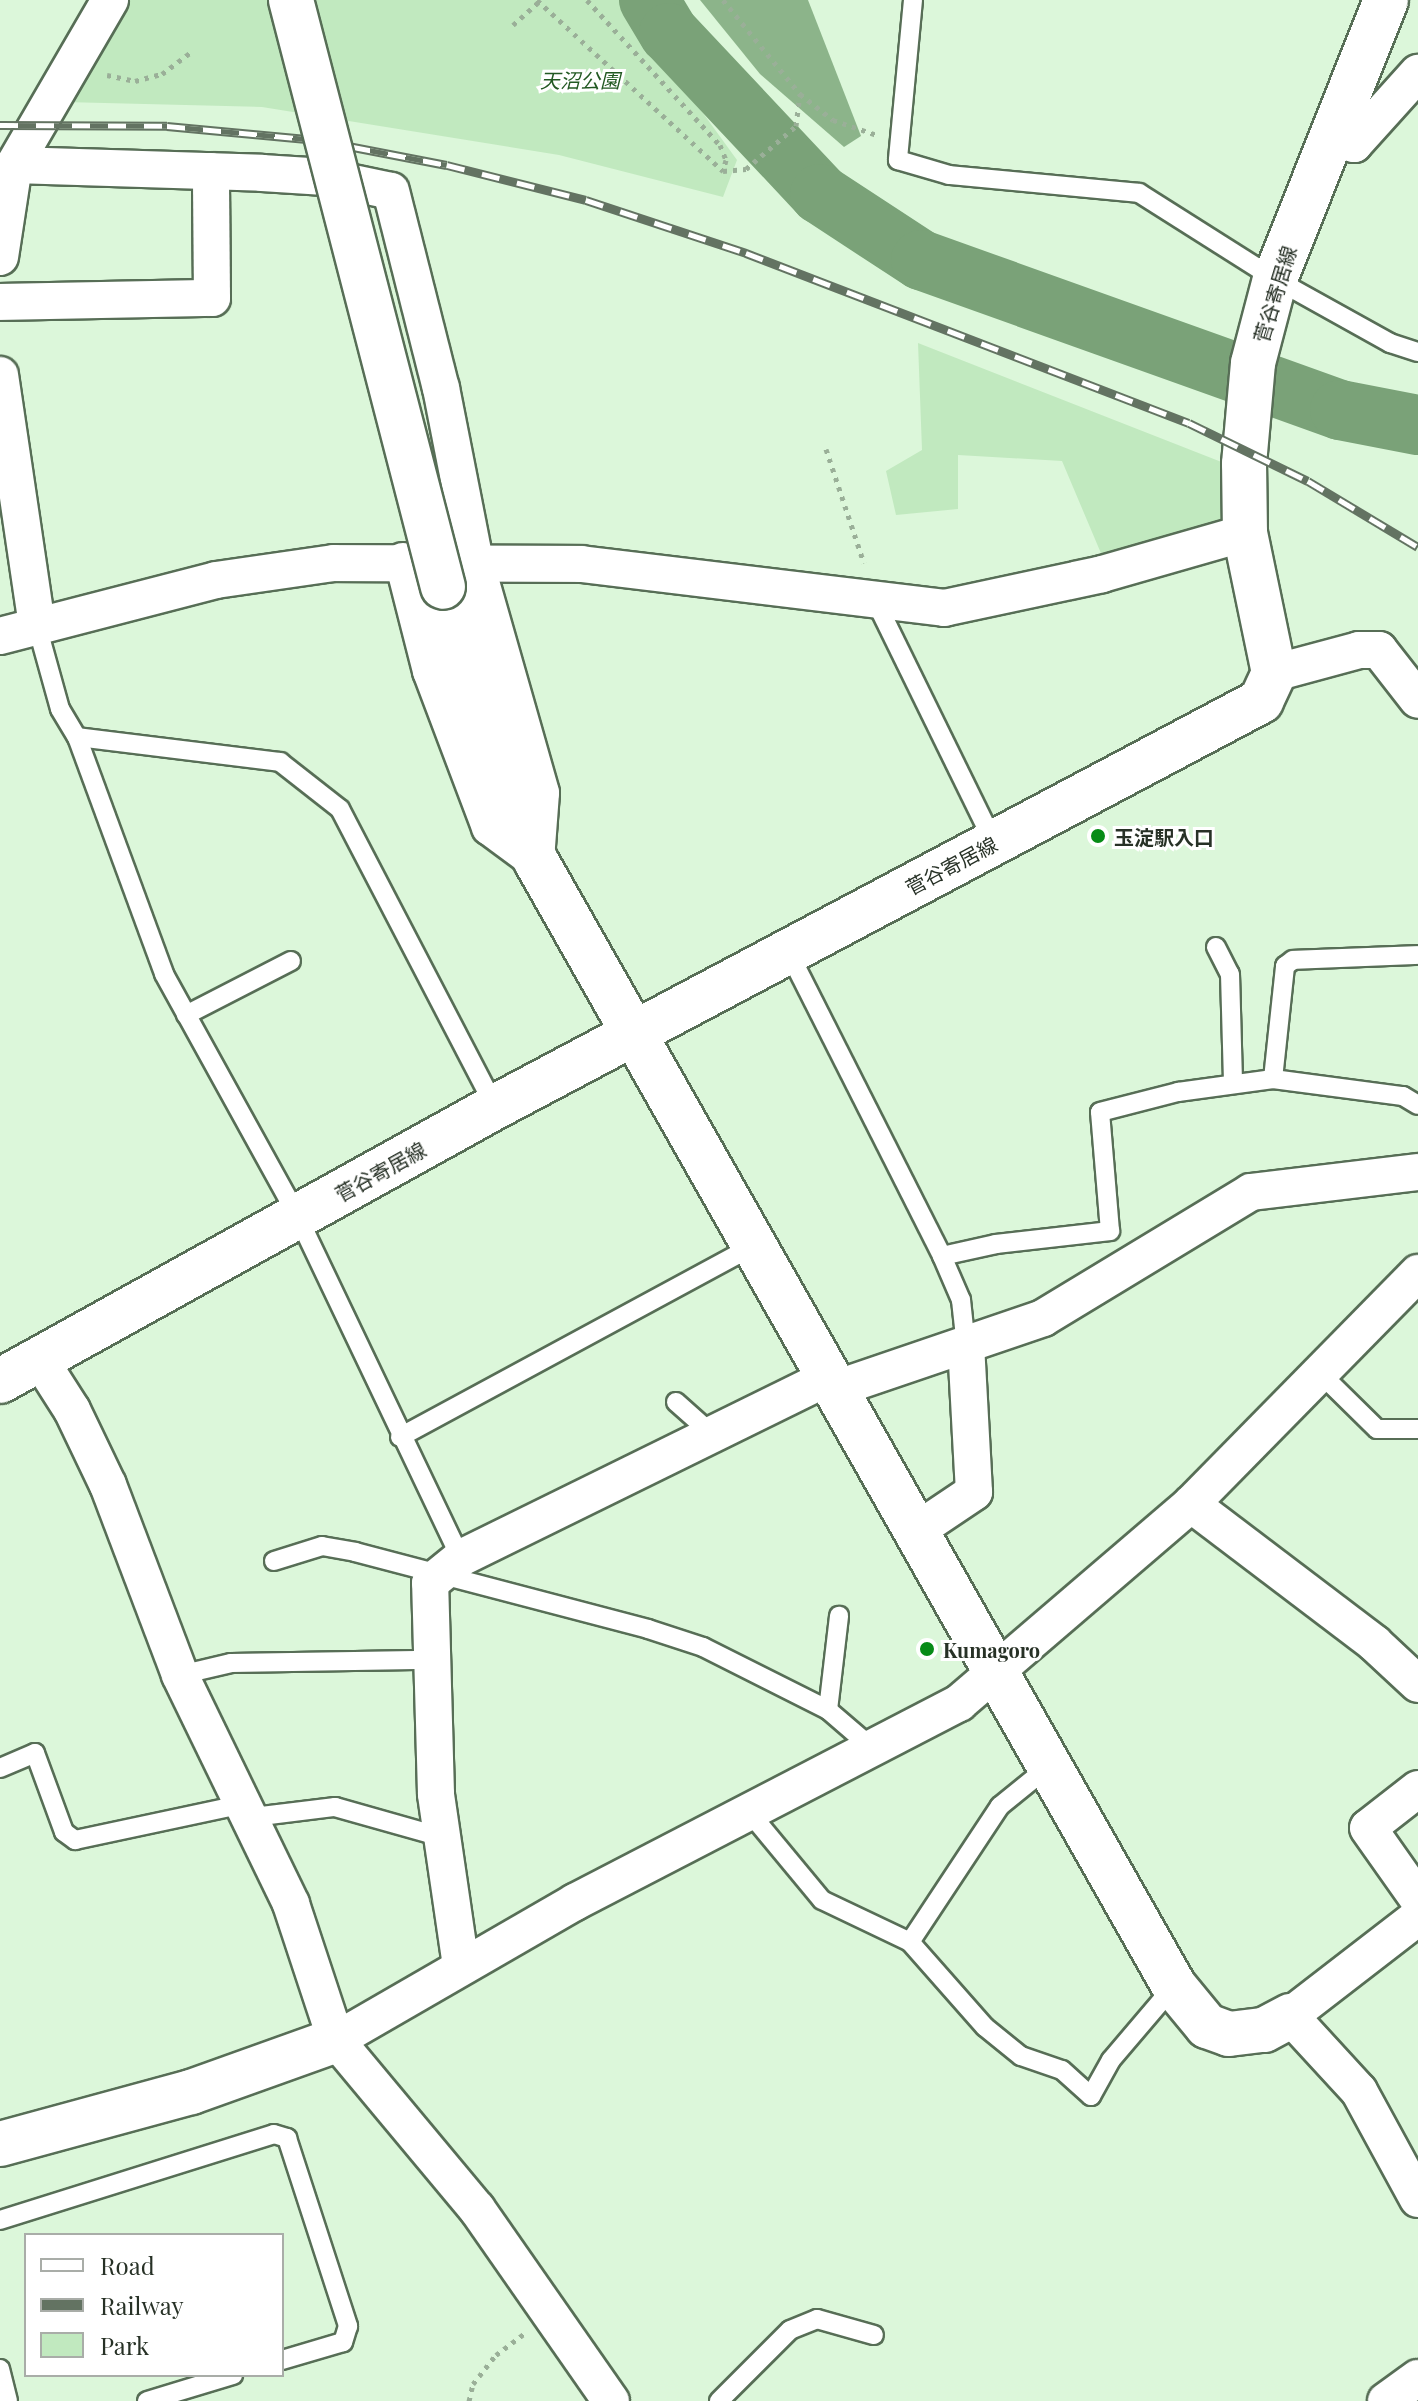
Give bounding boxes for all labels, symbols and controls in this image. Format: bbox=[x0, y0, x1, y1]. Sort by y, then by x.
park label: 天沼公園 bbox=[540, 67, 620, 91]
street label: 菅谷寄居線 bbox=[1248, 243, 1300, 345]
place label: 玉淀駅入口 bbox=[1114, 824, 1214, 848]
marker: 玉淀駅入口 bbox=[1089, 827, 1107, 845]
street label: 菅谷寄居線 bbox=[901, 831, 1001, 899]
street label: 菅谷寄居線 bbox=[330, 1136, 430, 1206]
place label: Kumagoro bbox=[943, 1637, 1040, 1661]
marker: Kumagoro bbox=[918, 1640, 936, 1658]
legend bbox=[24, 2233, 284, 2377]
text: Road bbox=[100, 2249, 155, 2281]
text: Railway bbox=[100, 2289, 184, 2321]
text: Park bbox=[100, 2329, 149, 2361]

